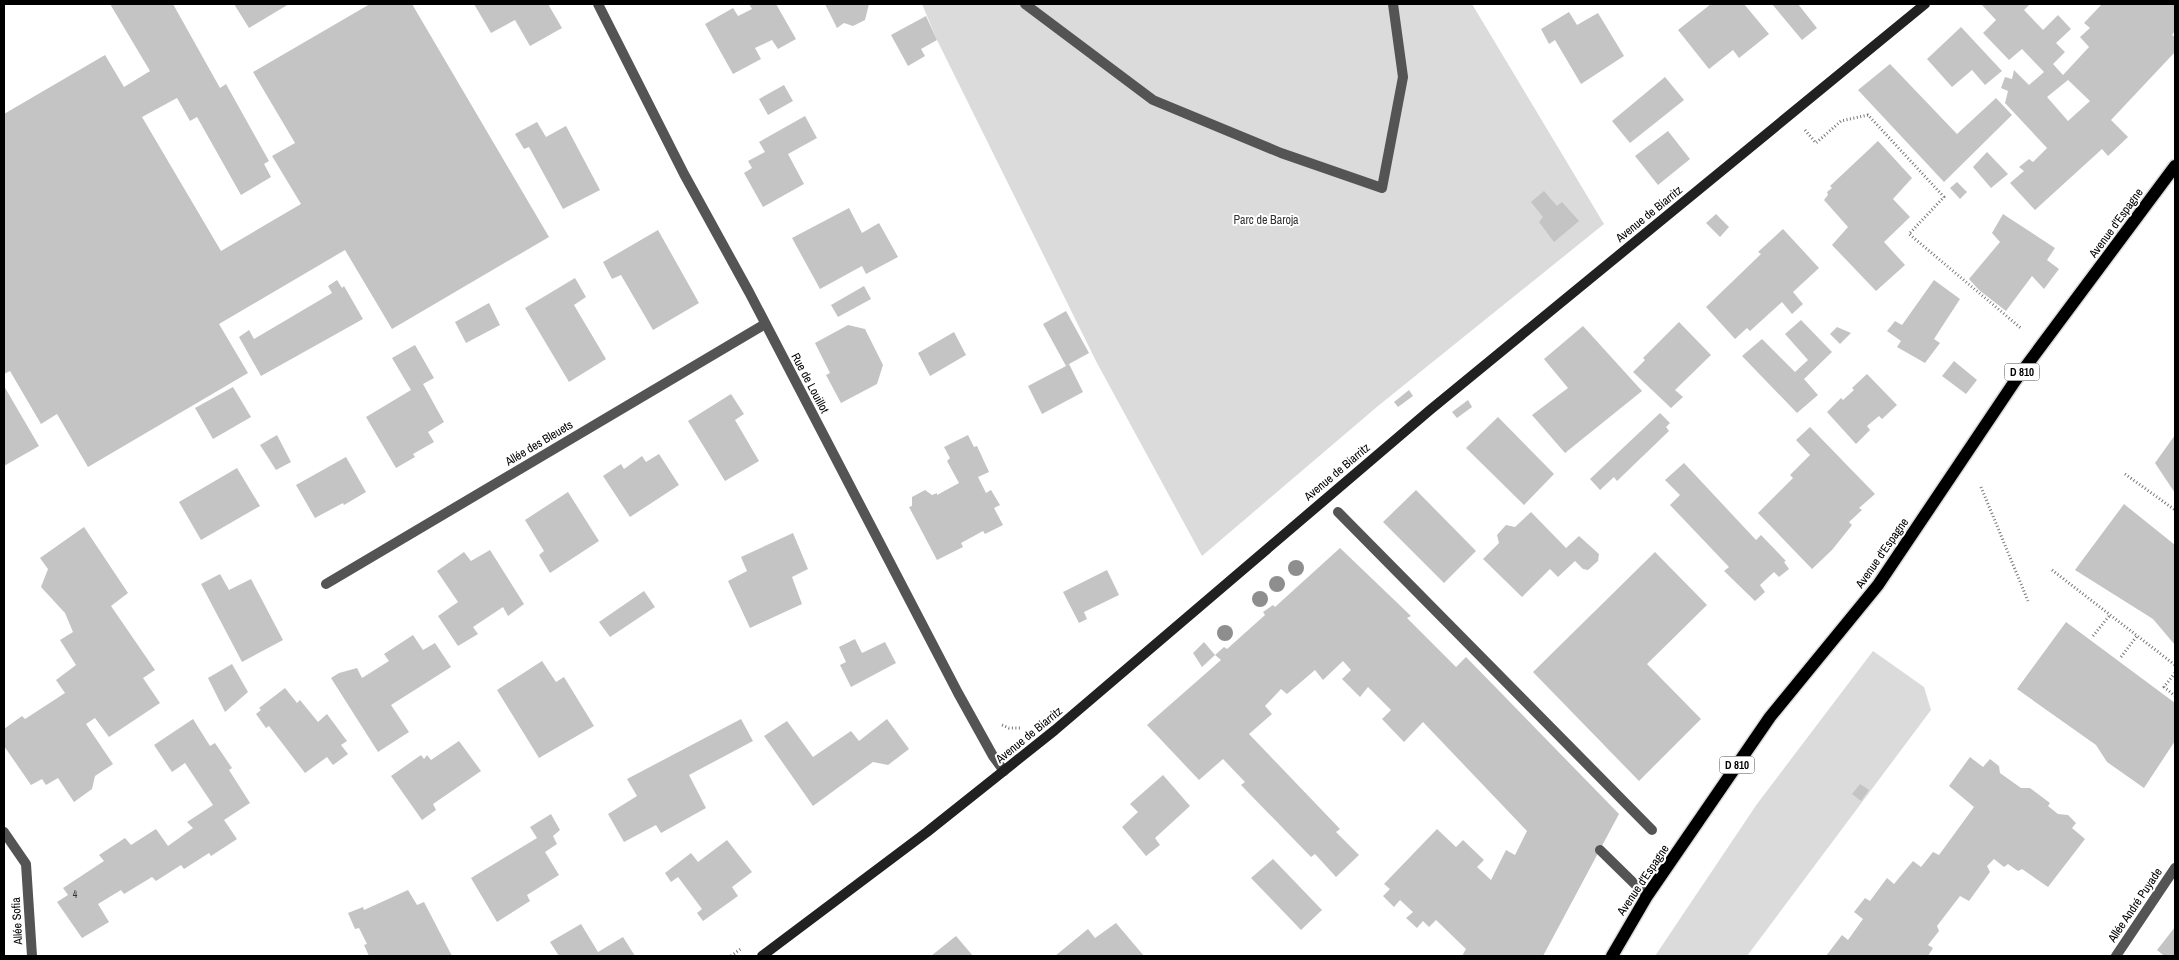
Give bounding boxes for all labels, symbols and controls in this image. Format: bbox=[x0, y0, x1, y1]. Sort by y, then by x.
street label: Avenue de Biarritz bbox=[1612, 182, 1686, 246]
street label: Avenue d'Espagne bbox=[2085, 185, 2147, 262]
park label: Parc de Baroja bbox=[1233, 212, 1299, 228]
street label: Rue de Louillot bbox=[787, 350, 833, 416]
road number: D 810 bbox=[2004, 364, 2040, 381]
street label: Allée des Bleuets bbox=[501, 417, 576, 470]
street label: Avenue de Biarritz bbox=[1300, 440, 1373, 505]
street label: Avenue d'Espagne bbox=[1851, 515, 1912, 592]
street label: Avenue de Biarritz bbox=[992, 703, 1066, 767]
road number: D 810 bbox=[1720, 756, 1754, 774]
street label: Avenue d'Espagne bbox=[1613, 841, 1673, 919]
street label: Allée André Puyade bbox=[2104, 865, 2166, 946]
house number: 4 bbox=[73, 888, 78, 901]
street label: Allée Sofia bbox=[8, 896, 26, 946]

